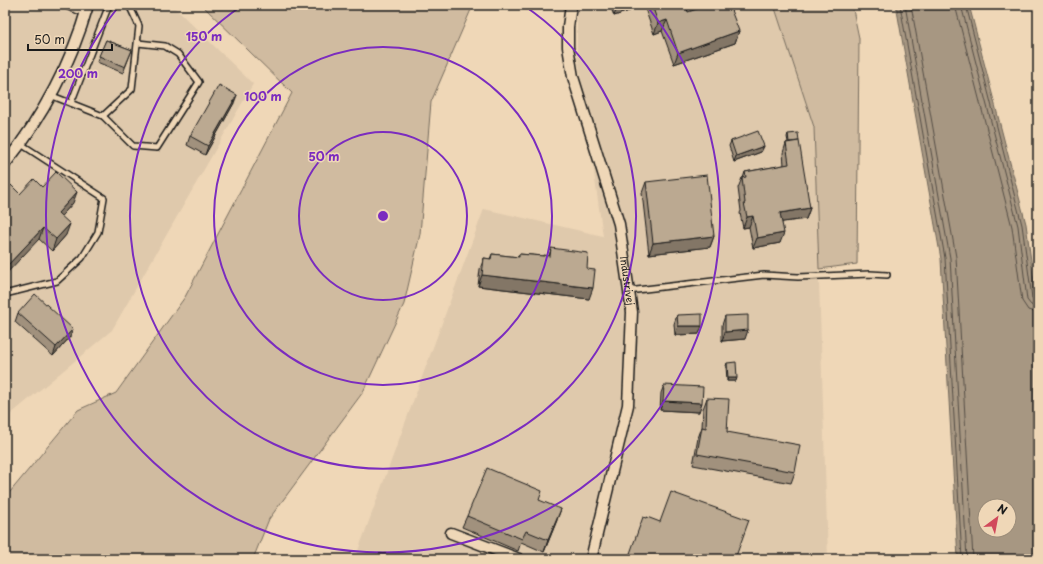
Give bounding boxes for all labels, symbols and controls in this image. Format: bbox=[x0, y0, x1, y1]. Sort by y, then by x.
scale bar bbox=[28, 26, 112, 52]
text: 150 m bbox=[186, 27, 222, 45]
text: 50 m bbox=[34, 30, 65, 48]
text: 200 m bbox=[58, 64, 98, 82]
text: 100 m bbox=[244, 87, 282, 105]
text: 50 m bbox=[308, 147, 340, 165]
centre of rings bbox=[376, 209, 390, 223]
street label: Industrivej bbox=[617, 255, 639, 306]
north arrow bbox=[977, 498, 1017, 538]
text: N bbox=[994, 500, 1011, 519]

